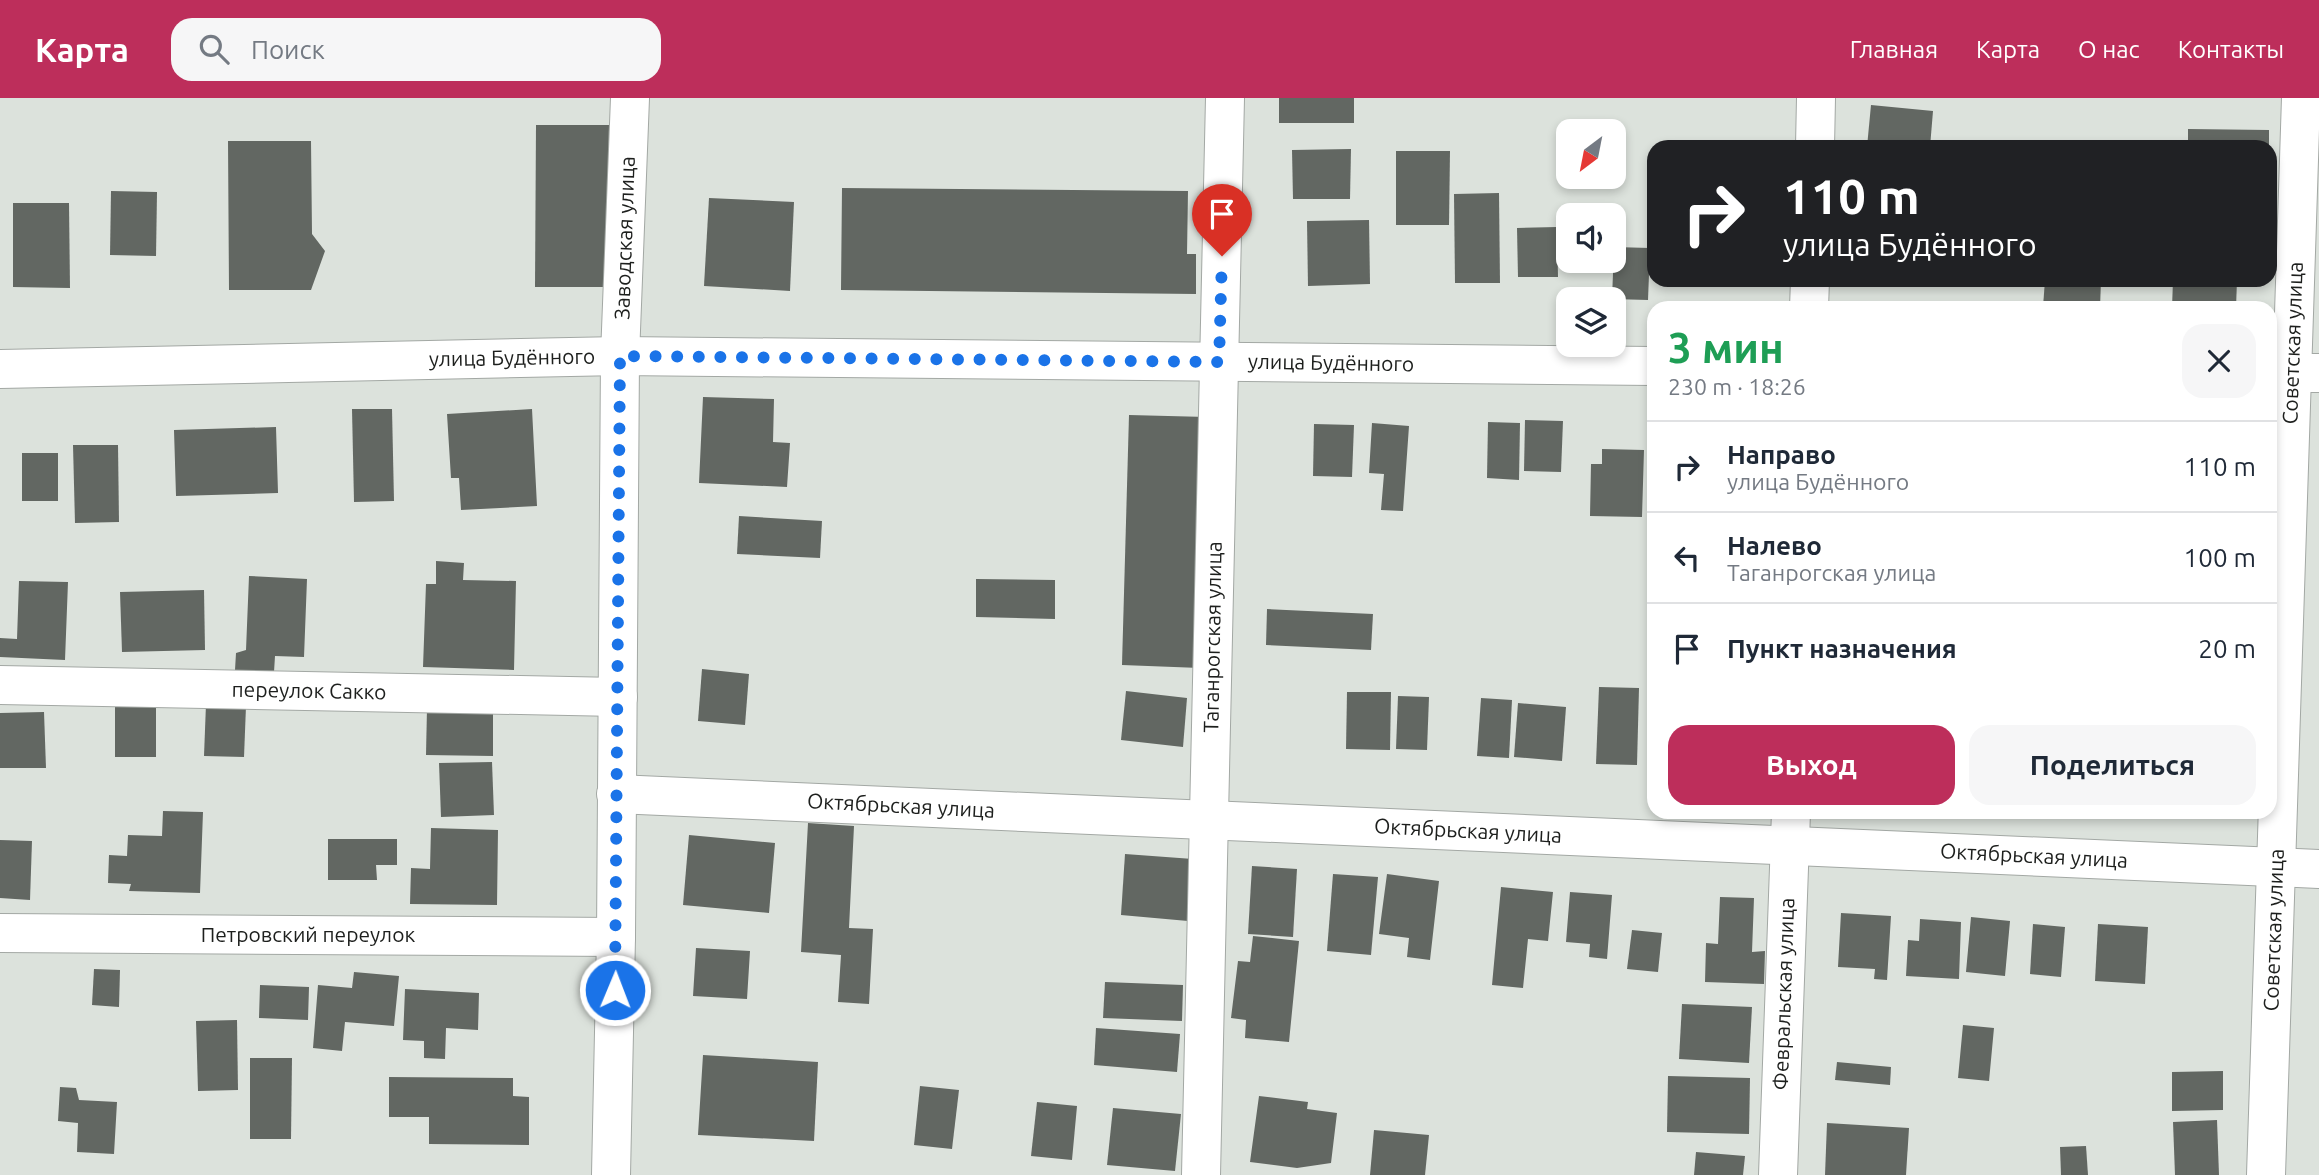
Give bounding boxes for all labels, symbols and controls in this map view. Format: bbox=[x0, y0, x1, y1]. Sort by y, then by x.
search box bbox=[171, 18, 661, 81]
icon: search bbox=[195, 30, 233, 68]
text: Карта bbox=[35, 31, 129, 68]
text: Поиск bbox=[251, 35, 325, 64]
text: Главная bbox=[1850, 36, 1938, 63]
text: Карта bbox=[1976, 36, 2040, 63]
text: О нас bbox=[2078, 36, 2140, 63]
text: Контакты bbox=[2178, 36, 2284, 63]
north arrow bbox=[1556, 119, 1626, 189]
map controls bbox=[1556, 119, 1626, 357]
street label: Заводская улица bbox=[609, 156, 639, 320]
icon: right bbox=[1668, 168, 1759, 259]
text: 110 m bbox=[1783, 168, 1920, 223]
pin bbox=[1192, 184, 1252, 256]
icon: arrive bbox=[1203, 195, 1241, 233]
button: sound bbox=[1556, 203, 1626, 273]
text: улица Будённого bbox=[1783, 226, 2037, 262]
street label: Советская улица bbox=[2277, 261, 2307, 425]
button: layers bbox=[1556, 287, 1626, 357]
text: 3 мин bbox=[1668, 324, 1784, 371]
button: close bbox=[2182, 324, 2256, 398]
street label: улица Будённого bbox=[429, 344, 595, 370]
street label: улица Будённого bbox=[1248, 349, 1414, 375]
text: 230 m · 18:26 bbox=[1668, 374, 1806, 399]
text: Направо bbox=[1727, 440, 1836, 469]
icon: right bbox=[1668, 448, 1706, 486]
text: 110 m bbox=[2184, 452, 2256, 481]
text: улица Будённого bbox=[1727, 469, 1909, 494]
text: Налево bbox=[1727, 531, 1822, 560]
icon: left bbox=[1668, 539, 1706, 577]
street label: Таганрогская улица bbox=[1198, 541, 1226, 733]
text: 100 m bbox=[2184, 543, 2256, 572]
text: Таганрогская улица bbox=[1727, 560, 1936, 585]
icon: arrive bbox=[1668, 630, 1706, 668]
text: Пункт назначения bbox=[1727, 634, 1957, 663]
text: 20 m bbox=[2198, 634, 2256, 663]
street label: переулок Сакко bbox=[231, 677, 387, 703]
button: Выход bbox=[1668, 725, 1955, 805]
button: Поделиться bbox=[1969, 725, 2256, 805]
street label: Октябрьская улица bbox=[806, 788, 996, 822]
street label: Октябрьская улица bbox=[1373, 813, 1563, 847]
street label: Октябрьская улица bbox=[1939, 838, 2129, 872]
street label: Советская улица bbox=[2258, 848, 2288, 1012]
street label: Февральская улица bbox=[1768, 897, 1798, 1091]
street label: Петровский переулок bbox=[201, 922, 415, 946]
position arrow bbox=[578, 953, 652, 1027]

